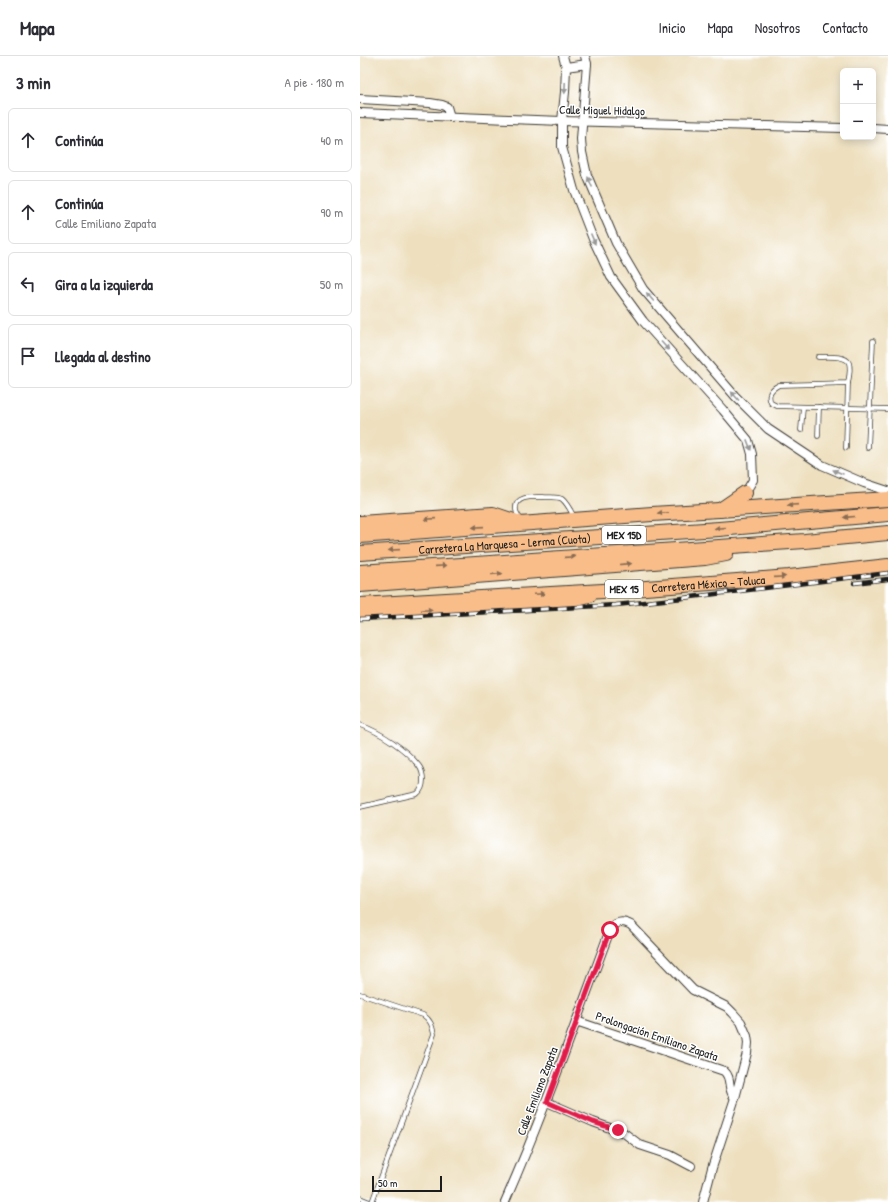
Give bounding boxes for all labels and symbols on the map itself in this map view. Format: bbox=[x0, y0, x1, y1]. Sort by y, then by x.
one-way arrow bbox=[562, 82, 568, 95]
street label: Calle Miguel Hidalgo bbox=[559, 101, 645, 119]
one-way arrow bbox=[587, 177, 593, 188]
one-way arrow bbox=[590, 233, 596, 244]
one-way arrow bbox=[645, 292, 654, 303]
one-way arrow bbox=[661, 340, 670, 351]
one-way arrow bbox=[730, 390, 739, 401]
one-way arrow bbox=[746, 439, 752, 451]
one-way arrow bbox=[833, 469, 844, 475]
one-way arrow bbox=[787, 502, 799, 509]
one-way arrow bbox=[657, 510, 669, 517]
one-way arrow bbox=[843, 514, 855, 521]
one-way arrow bbox=[424, 515, 436, 522]
one-way arrow bbox=[472, 524, 484, 531]
one-way arrow bbox=[714, 525, 726, 532]
road number: MEX 15D bbox=[602, 526, 646, 544]
street label: Carretera La Marquesa - Lerma (Cuota) bbox=[418, 529, 591, 558]
one-way arrow bbox=[388, 547, 400, 554]
one-way arrow bbox=[564, 554, 577, 561]
one-way arrow bbox=[620, 561, 632, 568]
one-way arrow bbox=[435, 563, 447, 570]
street label: Carretera México - Toluca bbox=[651, 570, 766, 596]
one-way arrow bbox=[491, 571, 503, 578]
one-way arrow bbox=[774, 574, 786, 581]
road number: MEX 15 bbox=[605, 580, 643, 598]
one-way arrow bbox=[533, 591, 545, 598]
one-way arrow bbox=[421, 607, 434, 613]
route start bbox=[601, 921, 619, 939]
street label: Prolongación Emiliano Zapata bbox=[594, 1007, 721, 1065]
street label: Calle Emiliano Zapata bbox=[512, 1044, 562, 1138]
route end bbox=[609, 1121, 627, 1139]
scale bar bbox=[372, 1174, 442, 1193]

